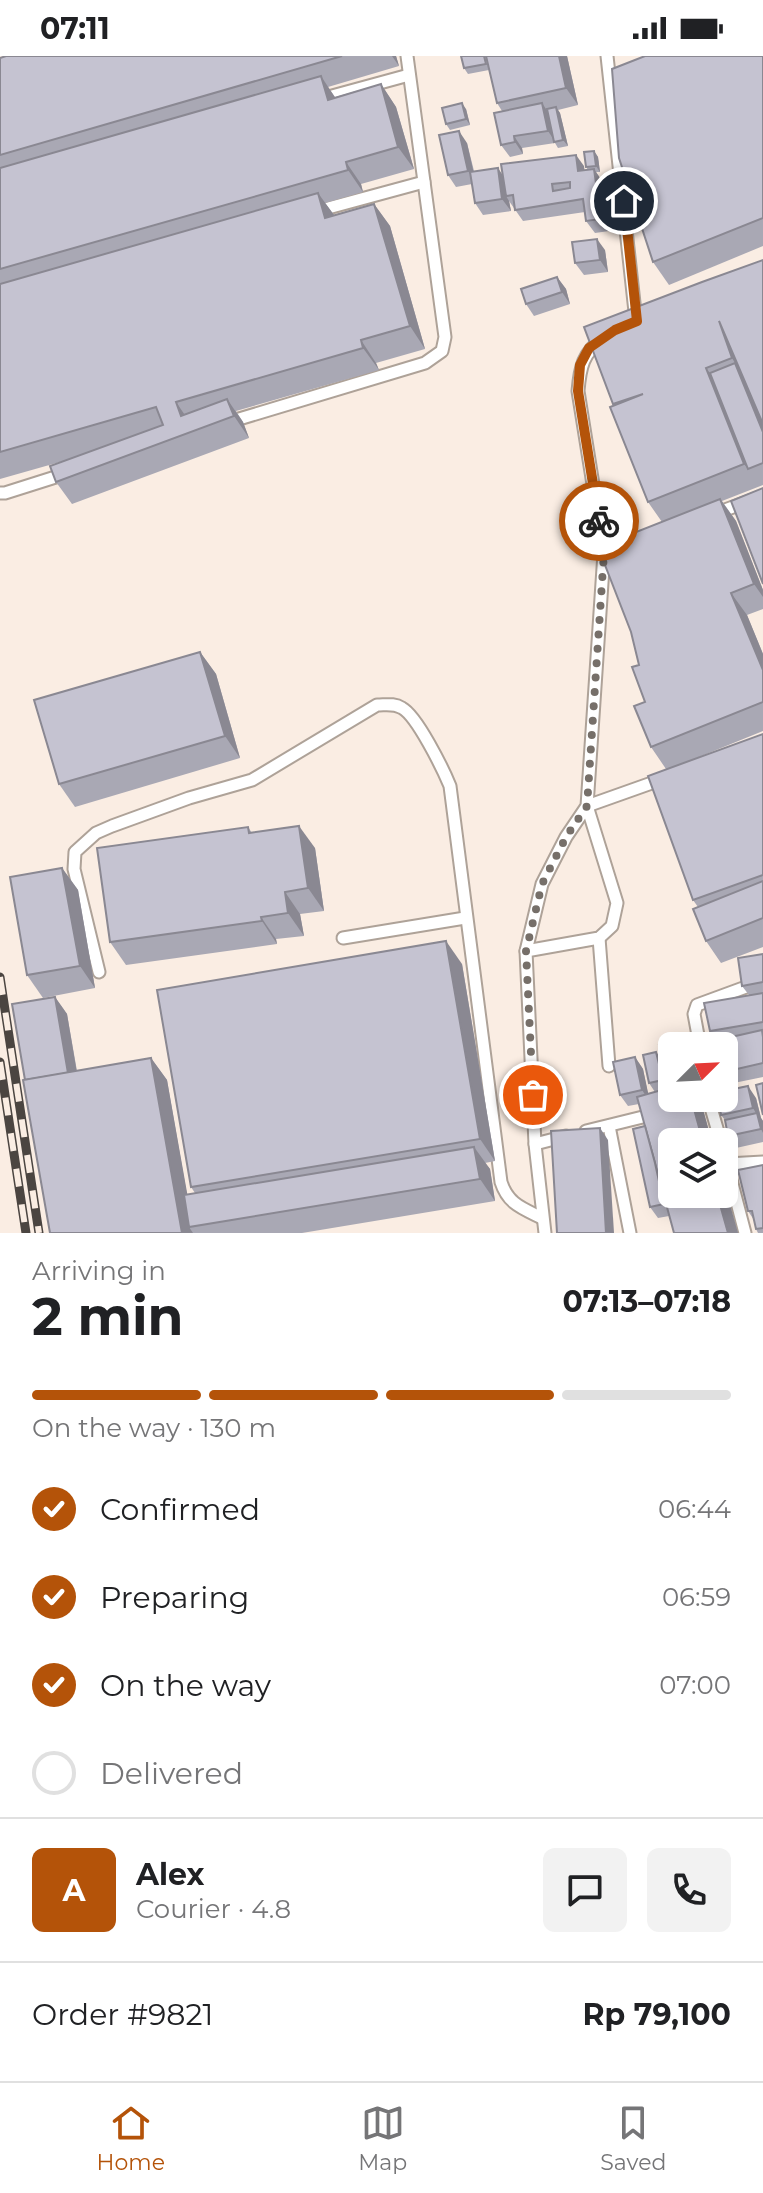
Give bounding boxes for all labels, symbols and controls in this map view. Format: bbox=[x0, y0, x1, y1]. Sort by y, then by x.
text: 07:11 bbox=[40, 10, 110, 47]
pin bbox=[590, 167, 658, 235]
icon: home bbox=[602, 179, 646, 223]
courier bbox=[559, 481, 639, 561]
icon: bike bbox=[577, 499, 621, 543]
north arrow bbox=[658, 1032, 738, 1112]
map controls bbox=[658, 1032, 738, 1208]
pin bbox=[499, 1061, 567, 1129]
icon: bag bbox=[511, 1073, 555, 1117]
button: layers bbox=[658, 1128, 738, 1208]
text: Arriving in bbox=[32, 1255, 166, 1287]
text: 07:13–07:18 bbox=[563, 1283, 731, 1320]
text: 2 min bbox=[32, 1285, 184, 1348]
text: On the way · 130 m bbox=[32, 1412, 276, 1444]
icon: check bbox=[32, 1487, 76, 1531]
text: Confirmed bbox=[100, 1491, 260, 1528]
text: 06:44 bbox=[658, 1493, 731, 1525]
icon: check bbox=[32, 1575, 76, 1619]
text: Preparing bbox=[100, 1579, 249, 1616]
text: 06:59 bbox=[662, 1581, 731, 1613]
icon: check bbox=[32, 1663, 76, 1707]
text: On the way bbox=[100, 1667, 271, 1704]
text: 07:00 bbox=[659, 1669, 731, 1701]
text: Delivered bbox=[100, 1755, 243, 1792]
button: chat bbox=[543, 1848, 627, 1932]
button: phone bbox=[647, 1848, 731, 1932]
text: Alex bbox=[136, 1856, 204, 1893]
text: A bbox=[63, 1872, 85, 1909]
text: Courier · 4.8 bbox=[136, 1893, 291, 1925]
text: Order #9821 bbox=[32, 1996, 213, 2033]
text: Rp 79,100 bbox=[583, 1996, 731, 2033]
tab: Home bbox=[97, 2101, 165, 2176]
tab: Map bbox=[358, 2101, 407, 2176]
tab: Saved bbox=[600, 2101, 666, 2176]

